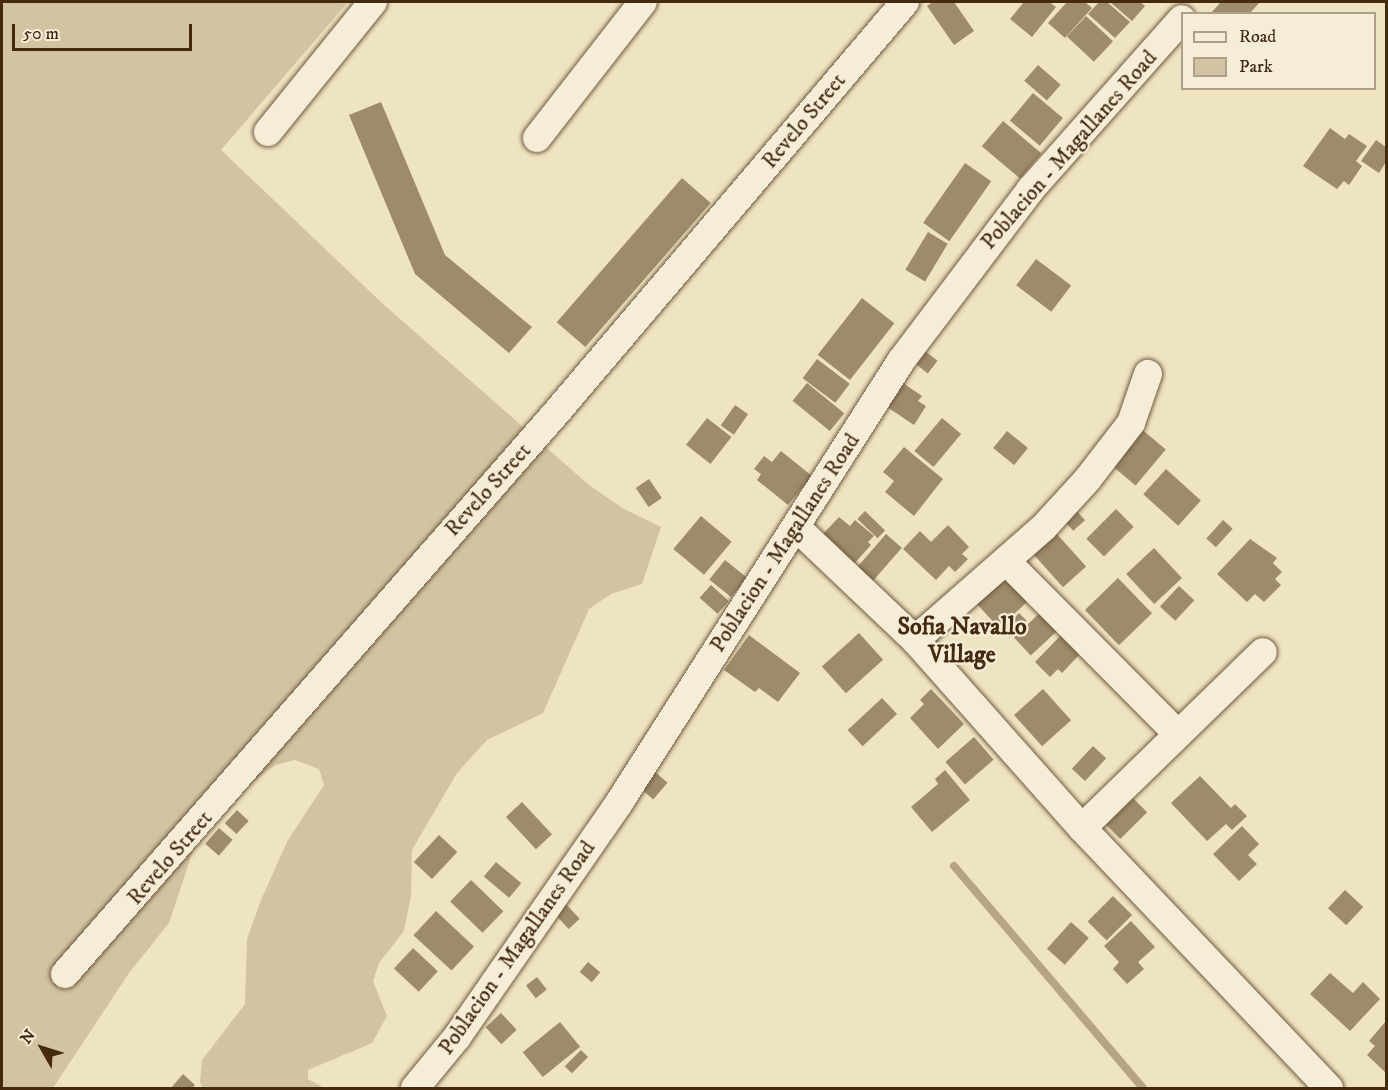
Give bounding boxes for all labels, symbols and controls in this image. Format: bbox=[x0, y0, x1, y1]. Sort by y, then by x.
scale bar bbox=[15, 12, 195, 50]
legend bbox=[1181, 12, 1376, 90]
text: 50 m bbox=[23, 23, 59, 45]
text: Road bbox=[1239, 26, 1276, 48]
street label: Poblacion - Magallanes Road bbox=[975, 45, 1163, 255]
text: Park bbox=[1239, 56, 1273, 78]
street label: Revelo Street bbox=[756, 68, 852, 174]
street label: Poblacion - Magallanes Road bbox=[704, 429, 866, 657]
street label: Revelo Street bbox=[439, 438, 537, 542]
district label: Sofia Navallo Village bbox=[897, 614, 1027, 670]
street label: Revelo Street bbox=[122, 805, 218, 911]
street label: Poblacion - Magallanes Road bbox=[433, 836, 601, 1060]
north arrow bbox=[12, 1018, 72, 1078]
text: N bbox=[16, 1025, 40, 1048]

